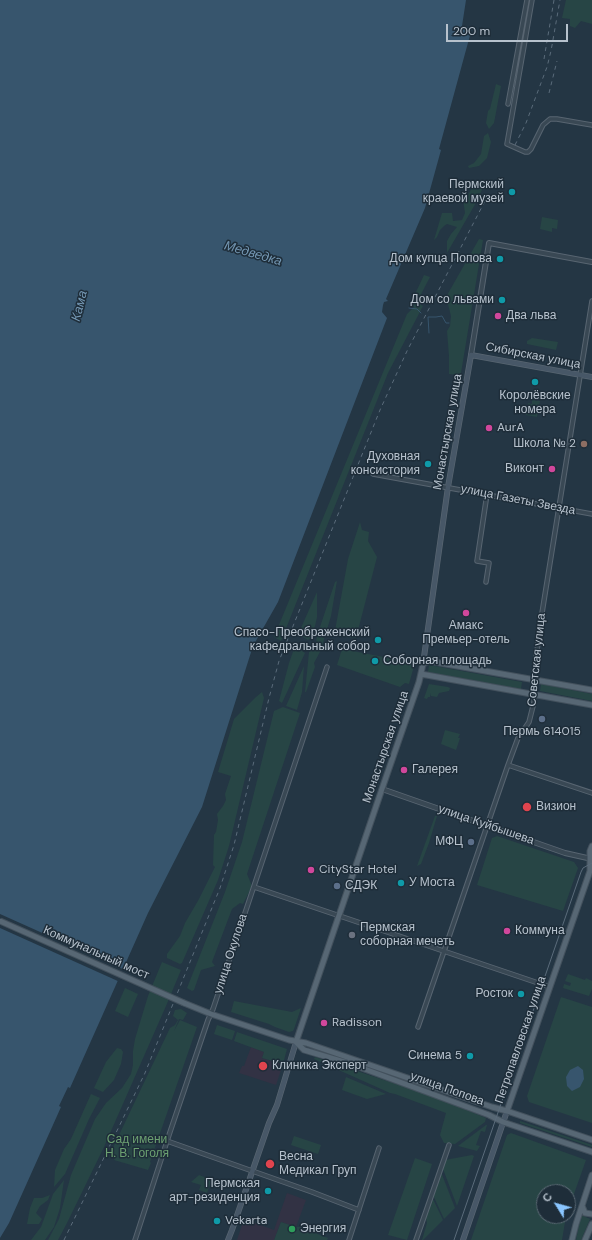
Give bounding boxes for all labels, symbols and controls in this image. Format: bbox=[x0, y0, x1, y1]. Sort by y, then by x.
scale bar bbox=[448, 16, 570, 42]
text: 200 m bbox=[453, 23, 490, 39]
place label: Пермский краевой музей bbox=[423, 178, 504, 206]
marker: Пермский краевой музей bbox=[507, 187, 517, 197]
water label: Медведка bbox=[222, 238, 284, 270]
place label: Дом купца Попова bbox=[390, 252, 492, 266]
marker: Дом купца Попова bbox=[495, 254, 505, 264]
water label: Кама bbox=[69, 289, 91, 323]
place label: Дом со львами bbox=[411, 293, 494, 307]
marker: Дом со львами bbox=[497, 295, 507, 305]
place label: Два льва bbox=[506, 309, 556, 323]
marker: Два льва bbox=[493, 311, 503, 321]
street label: Сибирская улица bbox=[484, 340, 582, 372]
street label: Монастырская улица bbox=[431, 373, 465, 491]
marker: Королёвские номера bbox=[530, 377, 540, 387]
place label: Королёвские номера bbox=[499, 389, 571, 417]
place label: AurA bbox=[497, 421, 524, 435]
marker: AurA bbox=[484, 423, 494, 433]
place label: Школа № 2 bbox=[513, 437, 576, 451]
marker: Школа № 2 bbox=[579, 439, 589, 449]
place label: Духовная консистория bbox=[351, 450, 420, 478]
marker: Духовная консистория bbox=[423, 459, 433, 469]
place label: Виконт bbox=[505, 462, 544, 476]
marker: Виконт bbox=[547, 464, 557, 474]
street label: улица Газеты Звезда bbox=[460, 482, 576, 518]
marker: Амакс Премьер-отель bbox=[461, 608, 471, 618]
street label: Советская улица bbox=[525, 612, 549, 708]
place label: Амакс Премьер-отель bbox=[422, 619, 510, 647]
place label: Спасо-Преображенский кафедральный собор bbox=[234, 626, 370, 654]
marker: Спасо-Преображенский кафедральный собор bbox=[373, 635, 383, 645]
place label: Соборная площадь bbox=[383, 654, 492, 668]
marker: Соборная площадь bbox=[370, 656, 380, 666]
street label: Монастырская улица bbox=[360, 689, 412, 805]
marker: Пермь 614015 bbox=[537, 714, 547, 724]
place label: Пермь 614015 bbox=[503, 725, 581, 739]
place label: Галерея bbox=[412, 763, 458, 777]
marker: Галерея bbox=[399, 765, 409, 775]
place label: Визион bbox=[536, 800, 576, 814]
marker: Визион bbox=[521, 801, 533, 813]
street label: улица Куйбышева bbox=[436, 802, 536, 848]
place label: МФЦ bbox=[435, 835, 463, 849]
marker: МФЦ bbox=[466, 837, 476, 847]
place label: CityStar Hotel bbox=[319, 863, 397, 877]
marker: CityStar Hotel bbox=[306, 865, 316, 875]
place label: У Моста bbox=[409, 876, 455, 890]
marker: У Моста bbox=[396, 878, 406, 888]
place label: СДЭК bbox=[345, 879, 377, 893]
marker: СДЭК bbox=[332, 881, 342, 891]
street label: улица Окулова bbox=[211, 912, 251, 996]
place label: Пермская соборная мечеть bbox=[360, 921, 455, 949]
street label: Коммунальный мост bbox=[41, 923, 151, 983]
place label: Коммуна bbox=[515, 924, 565, 938]
marker: Коммуна bbox=[502, 926, 512, 936]
marker: Пермская соборная мечеть bbox=[347, 930, 357, 940]
street label: Петропавловская улица bbox=[492, 974, 550, 1106]
place label: Росток bbox=[476, 987, 513, 1001]
marker: Росток bbox=[516, 989, 526, 999]
place label: Radisson bbox=[332, 1016, 382, 1030]
marker: Radisson bbox=[319, 1018, 329, 1028]
place label: Синема 5 bbox=[408, 1049, 462, 1063]
marker: Синема 5 bbox=[465, 1051, 475, 1061]
place label: Клиника Эксперт bbox=[272, 1059, 366, 1073]
marker: Клиника Эксперт bbox=[257, 1060, 269, 1072]
street label: улица Попова bbox=[408, 1069, 486, 1109]
park label: Сад имени Н. В. Гоголя bbox=[105, 1133, 169, 1161]
place label: Весна Медикал Груп bbox=[279, 1150, 356, 1178]
marker: Весна Медикал Груп bbox=[264, 1158, 276, 1170]
place label: Пермская арт-резиденция bbox=[169, 1177, 260, 1205]
north arrow bbox=[536, 1184, 576, 1224]
marker: Пермская арт-резиденция bbox=[263, 1186, 273, 1196]
text: С bbox=[539, 1190, 555, 1205]
place label: Vekarta bbox=[225, 1214, 267, 1228]
marker: Vekarta bbox=[212, 1216, 222, 1226]
place label: Энергия bbox=[300, 1222, 346, 1236]
marker: Энергия bbox=[287, 1224, 297, 1234]

